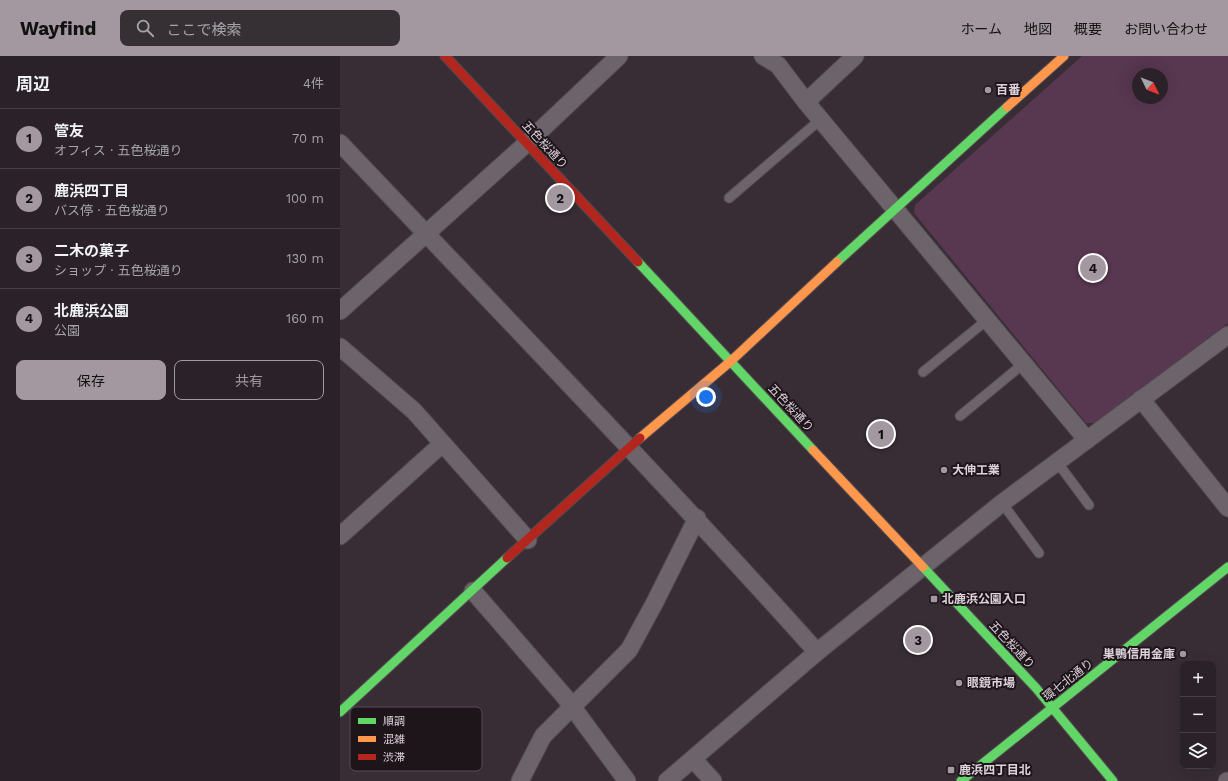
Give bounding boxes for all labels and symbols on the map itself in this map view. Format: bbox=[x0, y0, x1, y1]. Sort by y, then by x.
north arrow bbox=[1132, 68, 1168, 104]
place label: 百番 bbox=[996, 83, 1021, 97]
marker: 百番 bbox=[983, 85, 993, 95]
street label: 五色桜通り bbox=[519, 118, 571, 172]
pin: 2 bbox=[547, 183, 573, 213]
pin: 4 bbox=[1080, 253, 1106, 283]
street label: 五色桜通り bbox=[765, 381, 817, 435]
your location bbox=[696, 387, 716, 407]
pin: 1 bbox=[868, 419, 894, 449]
place label: 大伸工業 bbox=[952, 463, 1000, 477]
marker: 大伸工業 bbox=[939, 465, 949, 475]
place label: 北鹿浜公園入口 bbox=[942, 592, 1026, 606]
marker: 北鹿浜公園入口 bbox=[929, 594, 939, 604]
street label: 五色桜通り bbox=[986, 618, 1038, 672]
pin: 3 bbox=[905, 625, 931, 655]
place label: 巣鴨信用金庫 bbox=[1103, 647, 1175, 661]
marker: 巣鴨信用金庫 bbox=[1178, 649, 1188, 659]
street label: 環七北通り bbox=[1040, 656, 1096, 704]
place label: 眼鏡市場 bbox=[967, 676, 1015, 690]
marker: 眼鏡市場 bbox=[954, 678, 964, 688]
legend bbox=[350, 707, 482, 771]
text: 順調 bbox=[383, 715, 405, 728]
text: 混雑 bbox=[383, 733, 405, 746]
text: 渋滞 bbox=[383, 751, 405, 764]
place label: 鹿浜四丁目北 bbox=[959, 763, 1031, 777]
marker: 鹿浜四丁目北 bbox=[946, 765, 956, 775]

